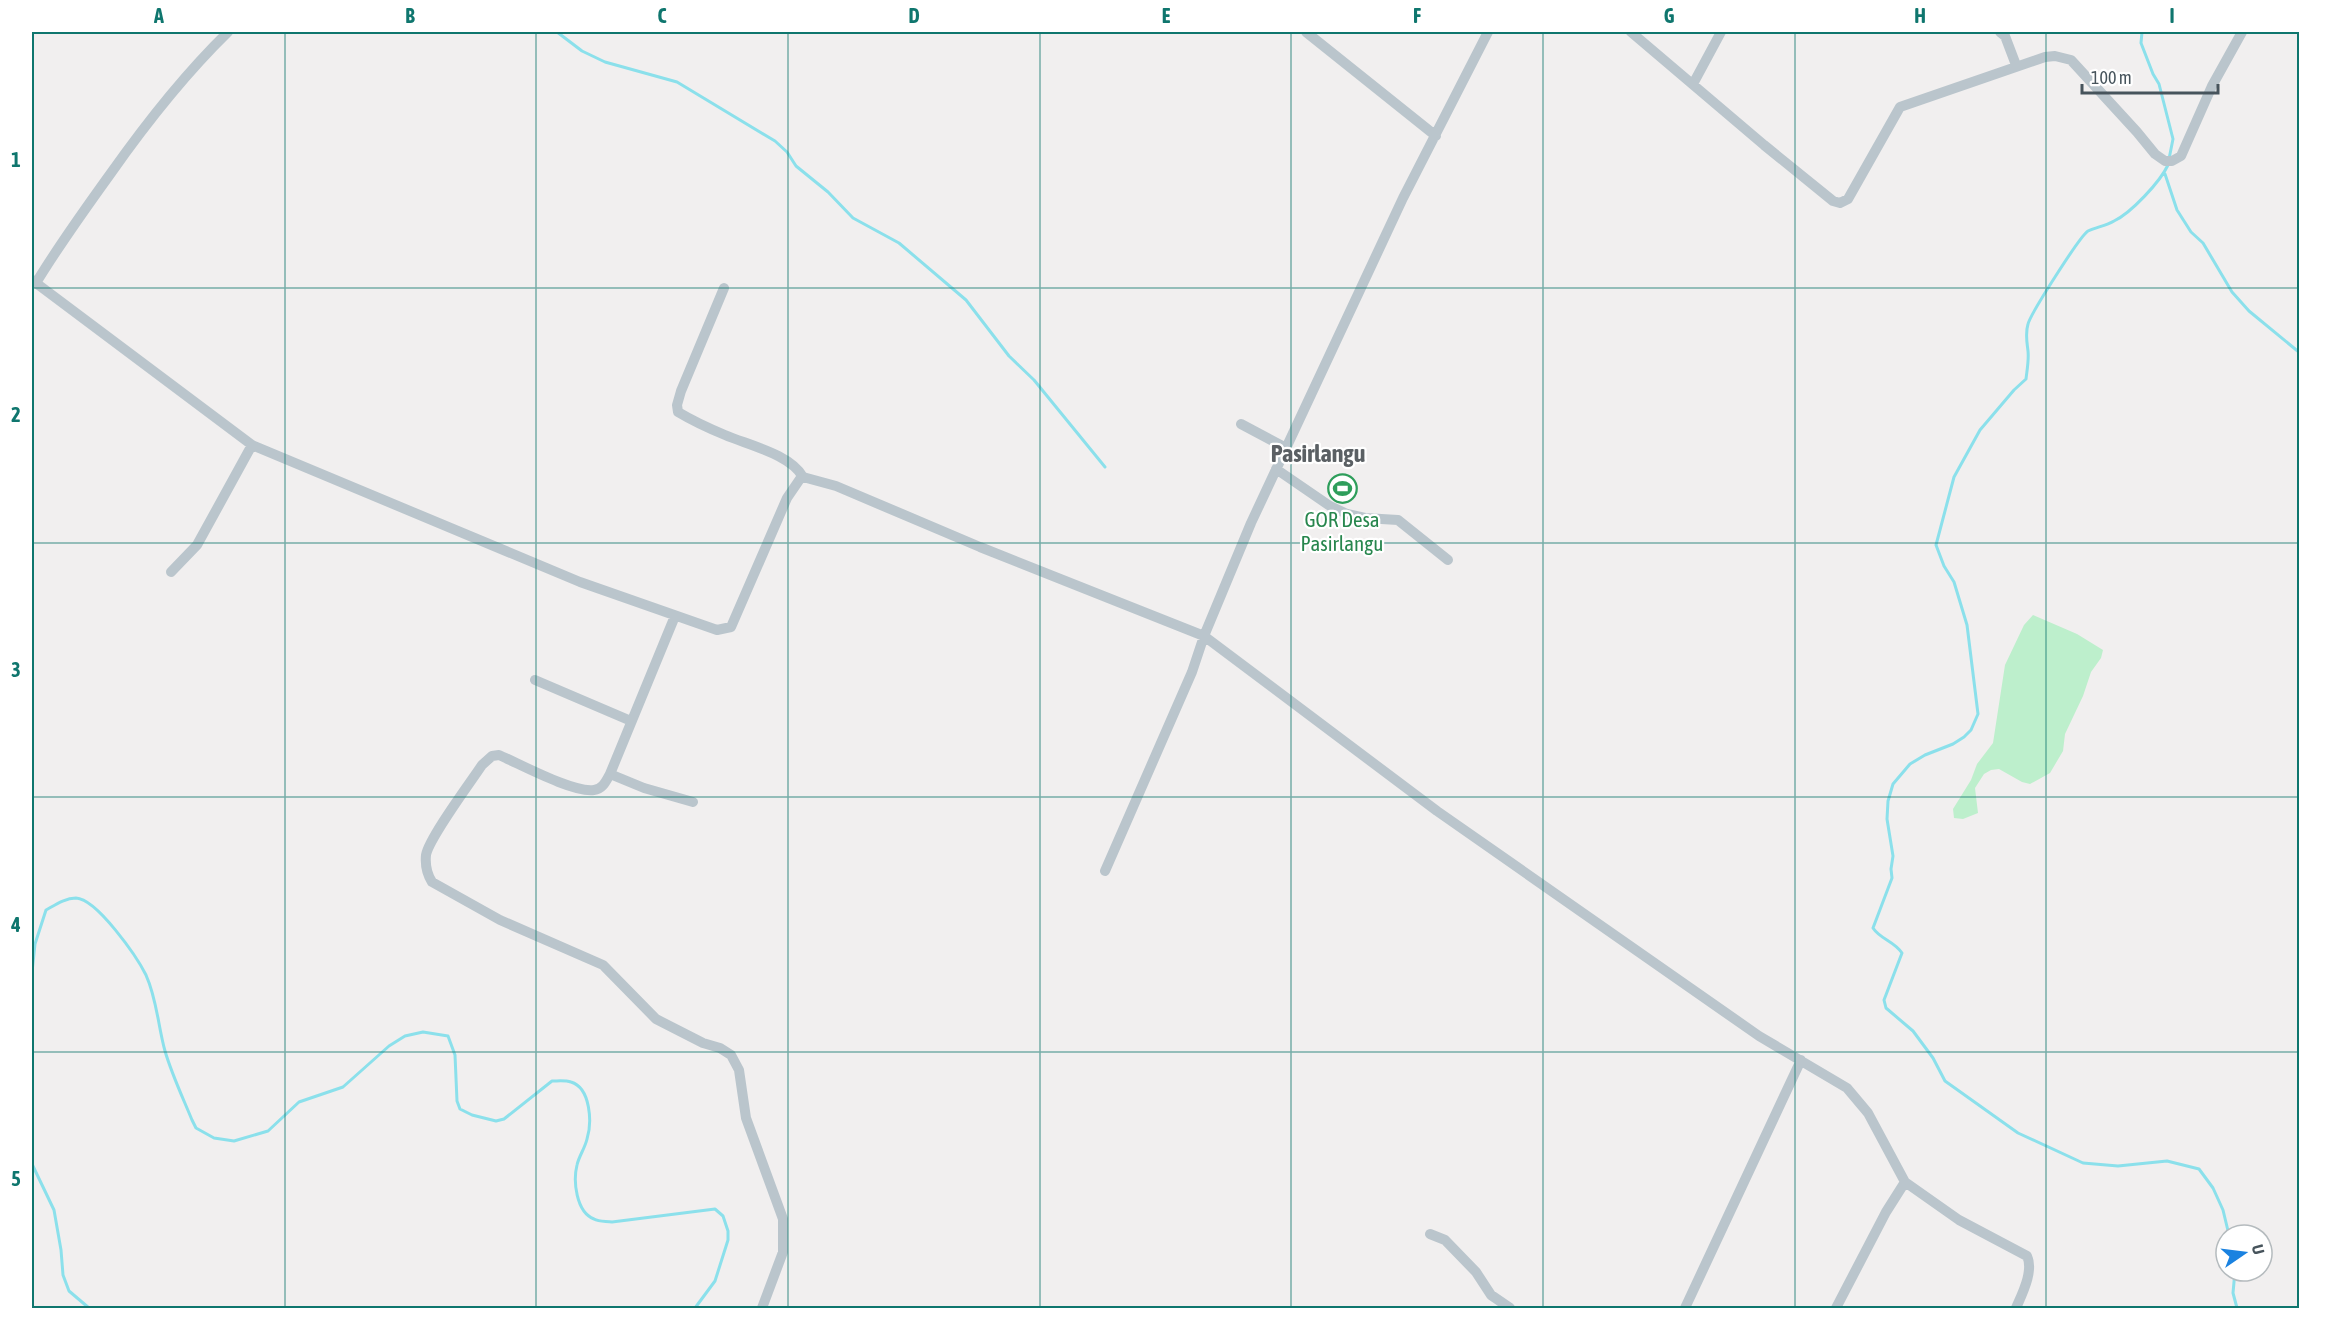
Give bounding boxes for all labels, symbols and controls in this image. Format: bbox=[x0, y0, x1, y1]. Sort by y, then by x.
text: A bbox=[153, 4, 164, 27]
text: B bbox=[405, 4, 415, 27]
text: C bbox=[658, 4, 667, 27]
text: D bbox=[908, 4, 920, 27]
text: E bbox=[1162, 4, 1171, 27]
text: F bbox=[1413, 4, 1421, 27]
text: G bbox=[1664, 4, 1675, 27]
text: H bbox=[1914, 4, 1926, 27]
text: I bbox=[2169, 4, 2175, 27]
scale bar bbox=[2082, 57, 2218, 95]
text: 100 m bbox=[2091, 67, 2132, 88]
text: 1 bbox=[11, 148, 21, 171]
text: 2 bbox=[11, 403, 21, 426]
district label: Pasirlangu bbox=[1271, 440, 1365, 467]
sports icon: GOR Desa Pasirlangu bbox=[1326, 472, 1358, 504]
place label: GOR Desa Pasirlangu bbox=[1301, 507, 1383, 555]
text: 3 bbox=[11, 658, 21, 681]
text: 4 bbox=[10, 913, 21, 936]
text: 5 bbox=[11, 1167, 21, 1190]
north arrow bbox=[2214, 1223, 2274, 1283]
text: U bbox=[2249, 1243, 2268, 1256]

